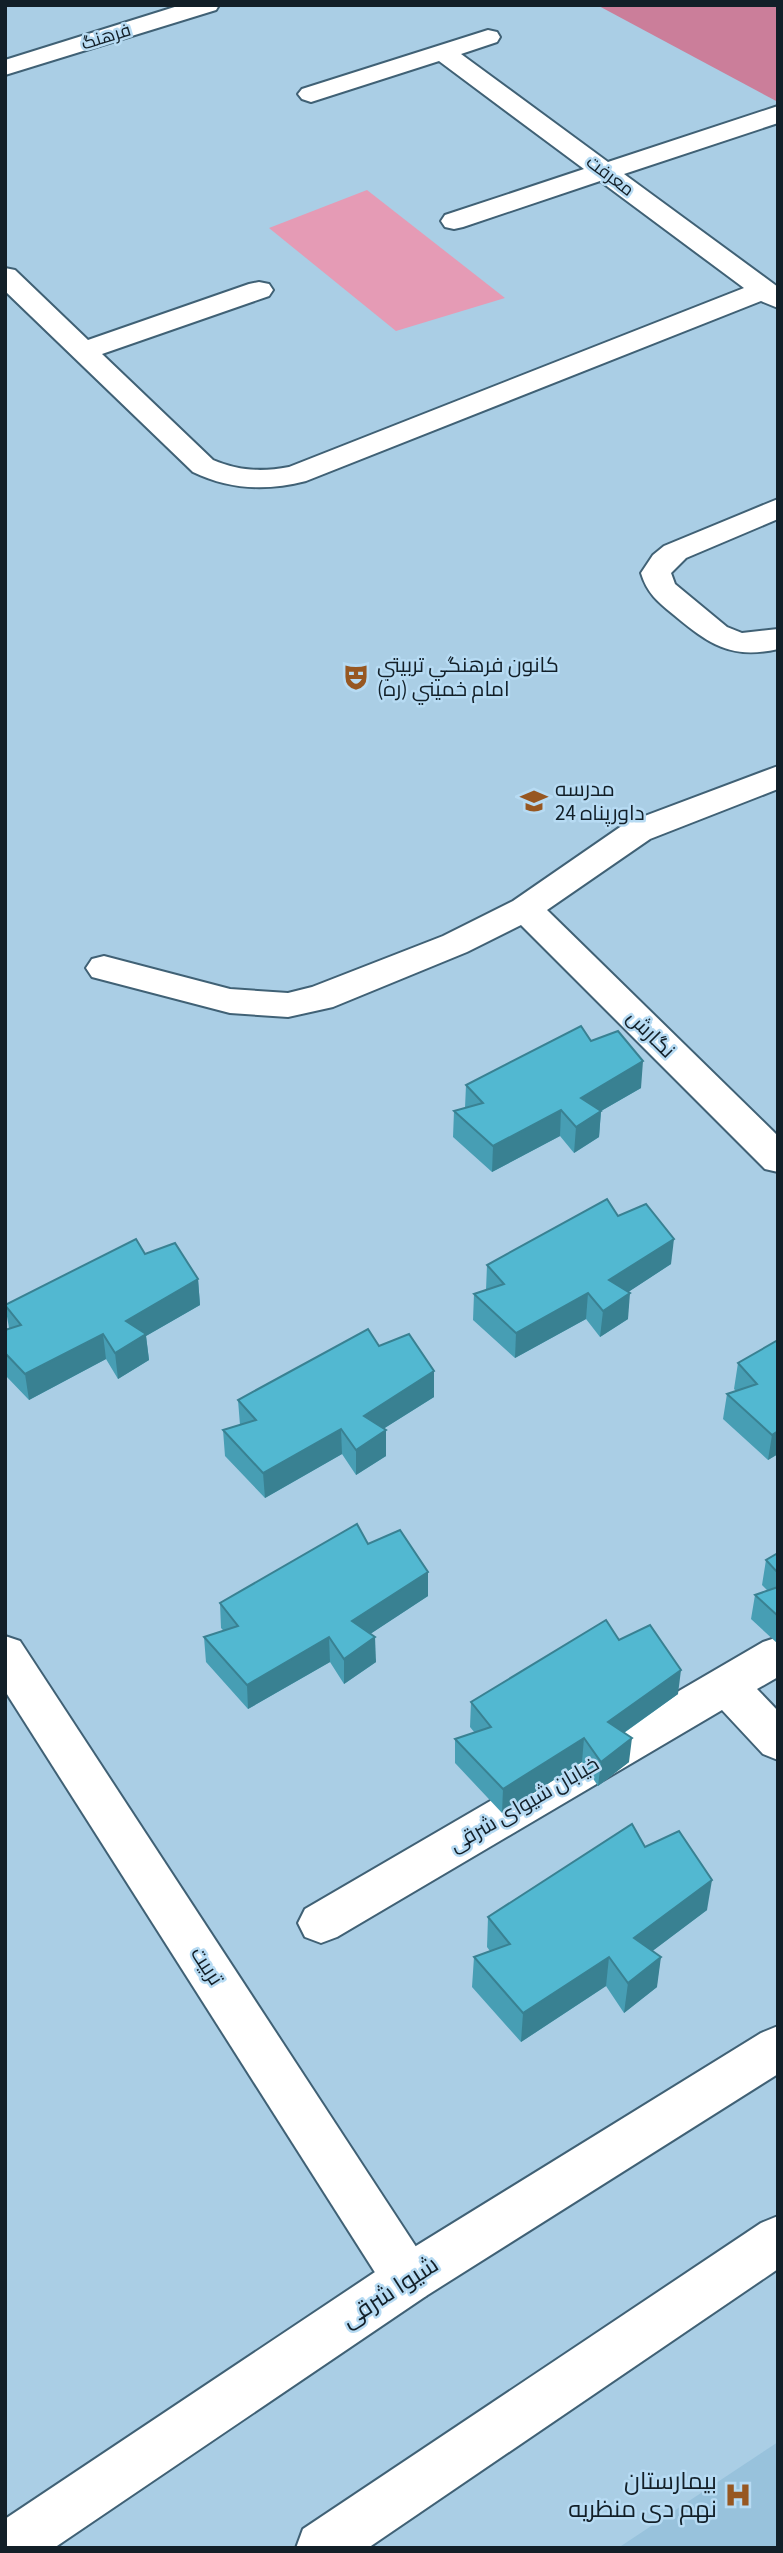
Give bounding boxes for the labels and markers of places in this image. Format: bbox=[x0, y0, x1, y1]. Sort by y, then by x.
place label: كانون فرهنگي تربيتي امام خميني (ره) bbox=[377, 650, 559, 705]
theatre icon: كانون فرهنگي تربيتي امام خميني (ره) bbox=[341, 662, 371, 692]
place label: مدرسه داورپناه 24 bbox=[555, 774, 645, 828]
school or university icon: مدرسه داورپناه 24 bbox=[519, 786, 549, 816]
place label: بیمارستان نهم دی منظریه bbox=[568, 2464, 717, 2527]
hospital icon: بیمارستان نهم دی منظریه bbox=[723, 2480, 753, 2510]

